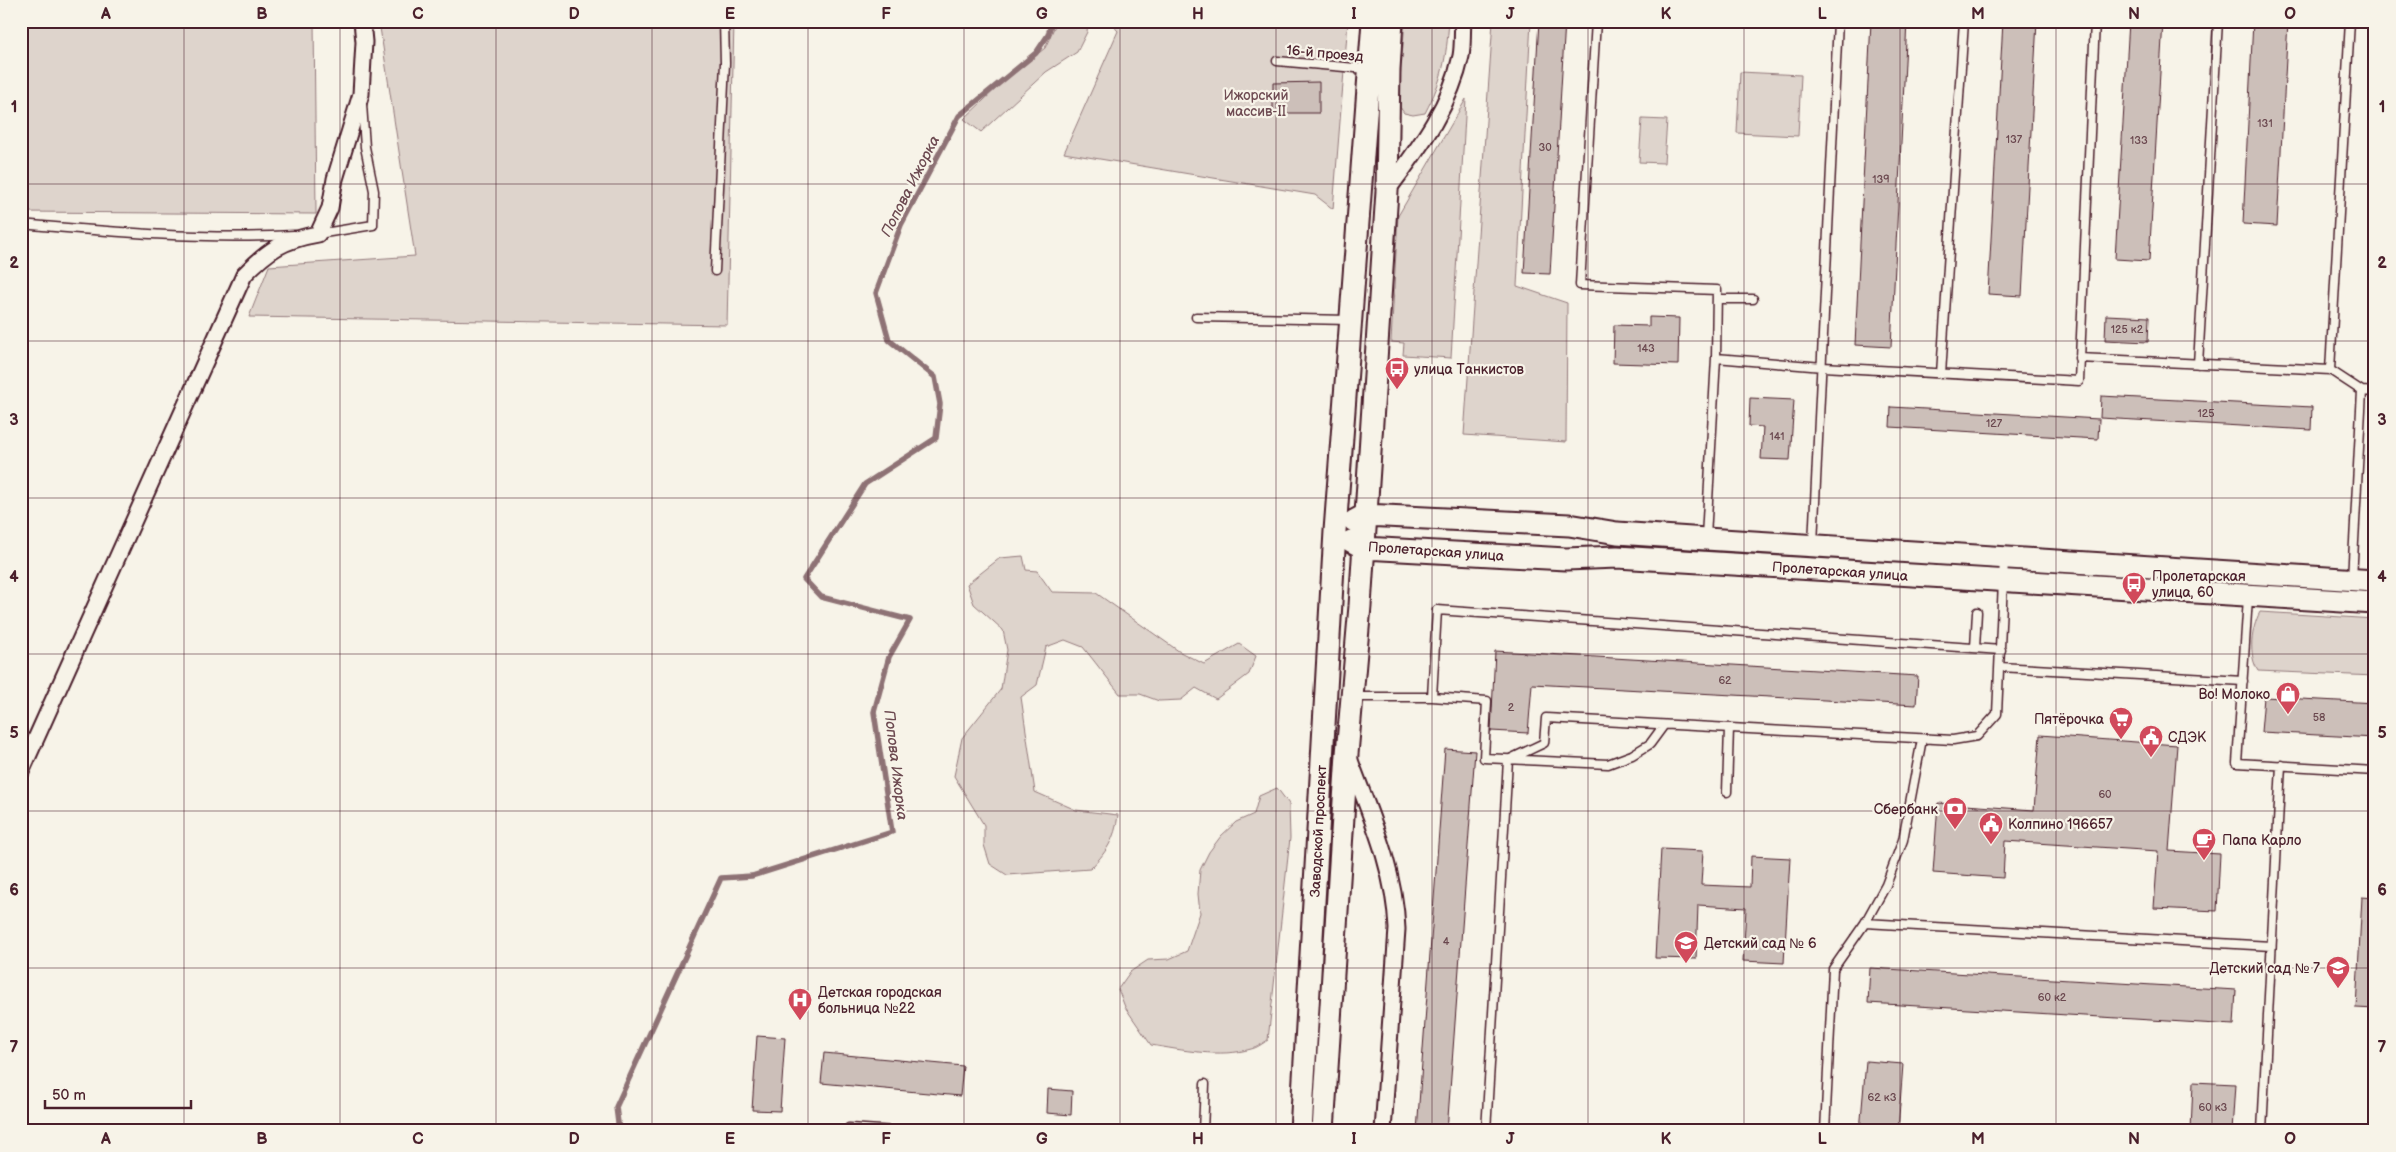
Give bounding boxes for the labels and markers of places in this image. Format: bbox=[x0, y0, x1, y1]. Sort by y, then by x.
bus stop icon: улица Танкистов bbox=[1384, 356, 1410, 390]
place label: улица Танкистов bbox=[1414, 361, 1525, 378]
place label: Пролетарская улица, 60 bbox=[2152, 568, 2246, 601]
bus stop icon: Пролетарская улица, 60 bbox=[2121, 571, 2147, 605]
shop icon: Во! Молоко bbox=[2275, 681, 2301, 715]
place label: Во! Молоко bbox=[2198, 686, 2270, 703]
supermarket icon: Пятёрочка bbox=[2108, 706, 2134, 740]
place label: Пятёрочка bbox=[2034, 711, 2105, 728]
public building icon: СДЭК bbox=[2138, 724, 2164, 758]
place label: СДЭК bbox=[2168, 729, 2207, 746]
bank icon: Сбербанк bbox=[1942, 796, 1968, 830]
place label: Сбербанк bbox=[1874, 801, 1939, 818]
public building icon: Колпино 196657 bbox=[1978, 811, 2004, 845]
place label: Колпино 196657 bbox=[2008, 816, 2113, 833]
cafe icon: Папа Карло bbox=[2191, 827, 2217, 861]
place label: Папа Карло bbox=[2222, 832, 2301, 849]
school or university icon: Детский сад № 6 bbox=[1673, 930, 1699, 964]
place label: Детский сад № 6 bbox=[1704, 935, 1817, 952]
school or university icon: Детский сад № 7 bbox=[2325, 955, 2351, 989]
place label: Детский сад № 7 bbox=[2209, 960, 2320, 977]
place label: Детская городская больница №22 bbox=[818, 984, 942, 1017]
hospital icon: Детская городская больница №22 bbox=[787, 987, 813, 1021]

